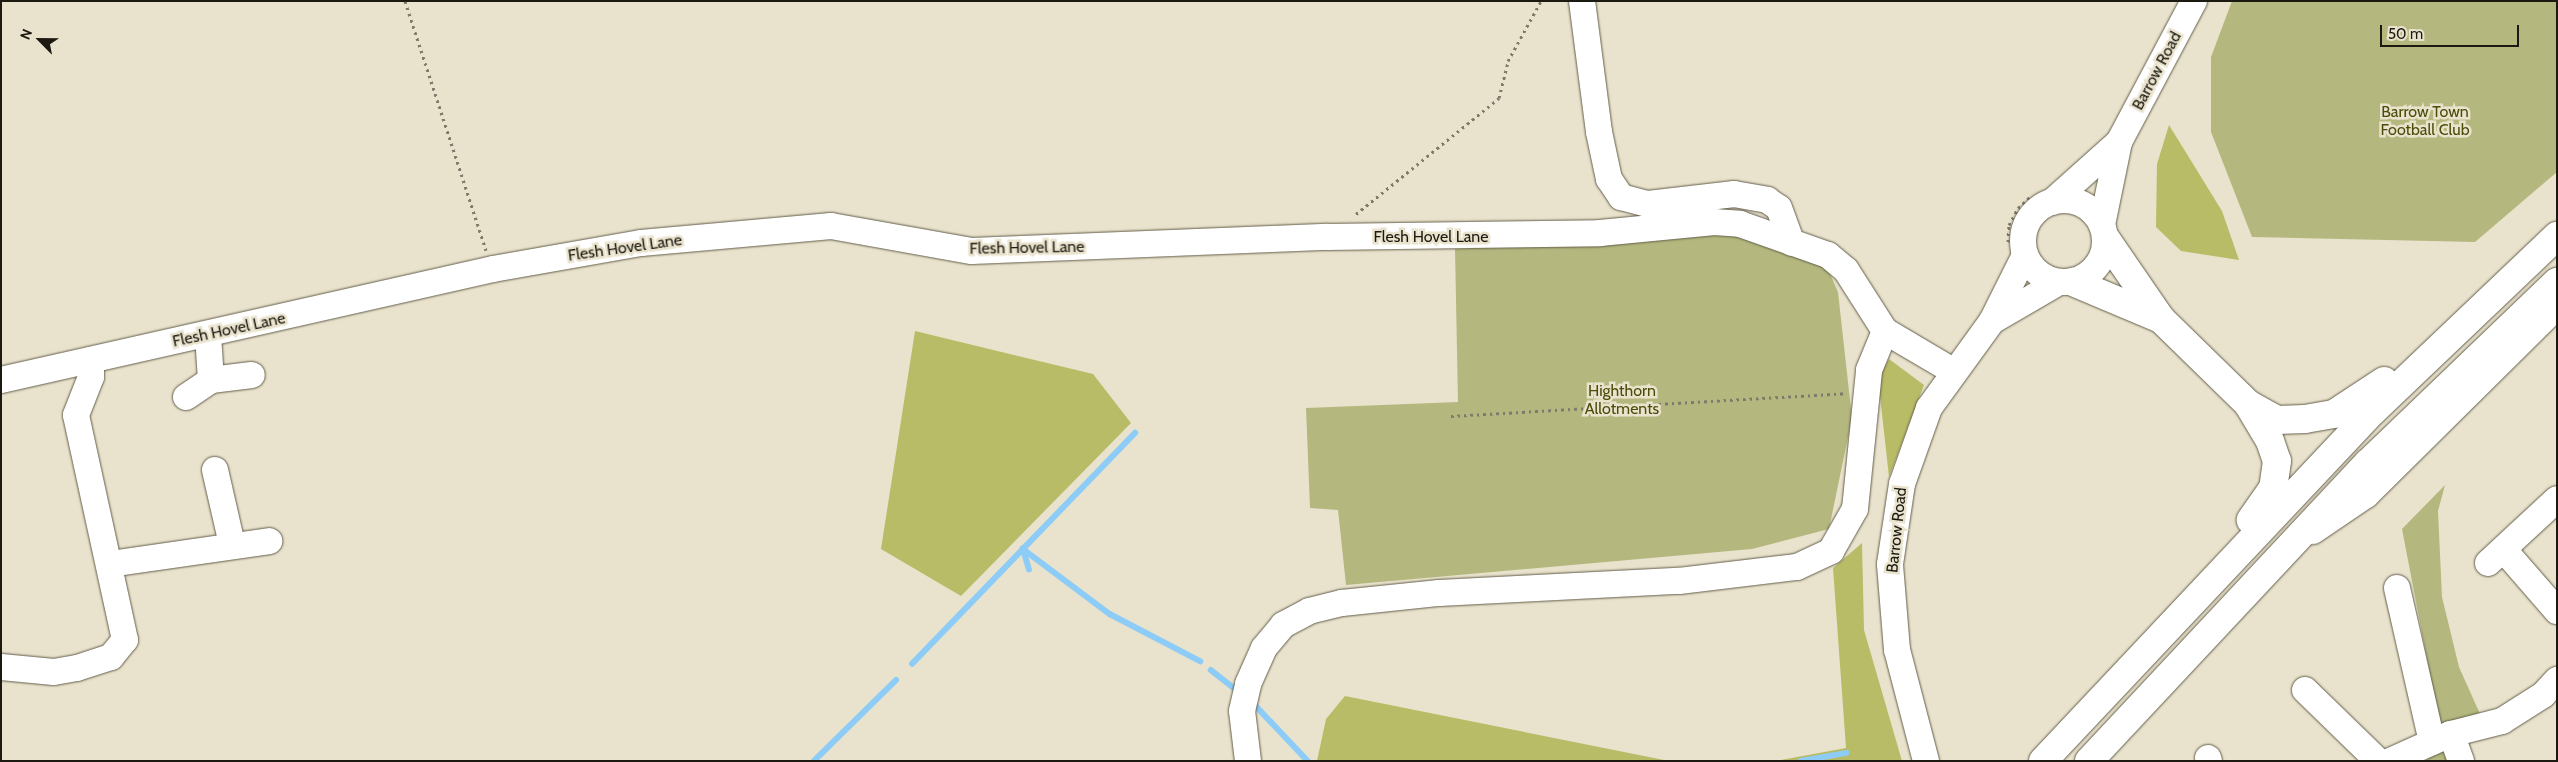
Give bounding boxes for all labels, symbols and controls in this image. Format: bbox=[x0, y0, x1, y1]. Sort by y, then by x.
north arrow bbox=[15, 15, 65, 65]
scale bar bbox=[2383, 15, 2522, 47]
text: 50 m bbox=[2388, 25, 2423, 43]
text: N bbox=[16, 26, 36, 42]
street label: Barrow Road bbox=[2128, 29, 2186, 113]
park label: Barrow Town Football Club bbox=[2380, 102, 2470, 140]
street label: Flesh Hovel Lane bbox=[1373, 227, 1489, 247]
street label: Flesh Hovel Lane bbox=[567, 230, 683, 266]
street label: Flesh Hovel Lane bbox=[969, 237, 1085, 259]
street label: Flesh Hovel Lane bbox=[171, 309, 287, 351]
park label: Highthorn Allotments bbox=[1585, 381, 1659, 419]
street label: Barrow Road bbox=[1883, 486, 1911, 574]

